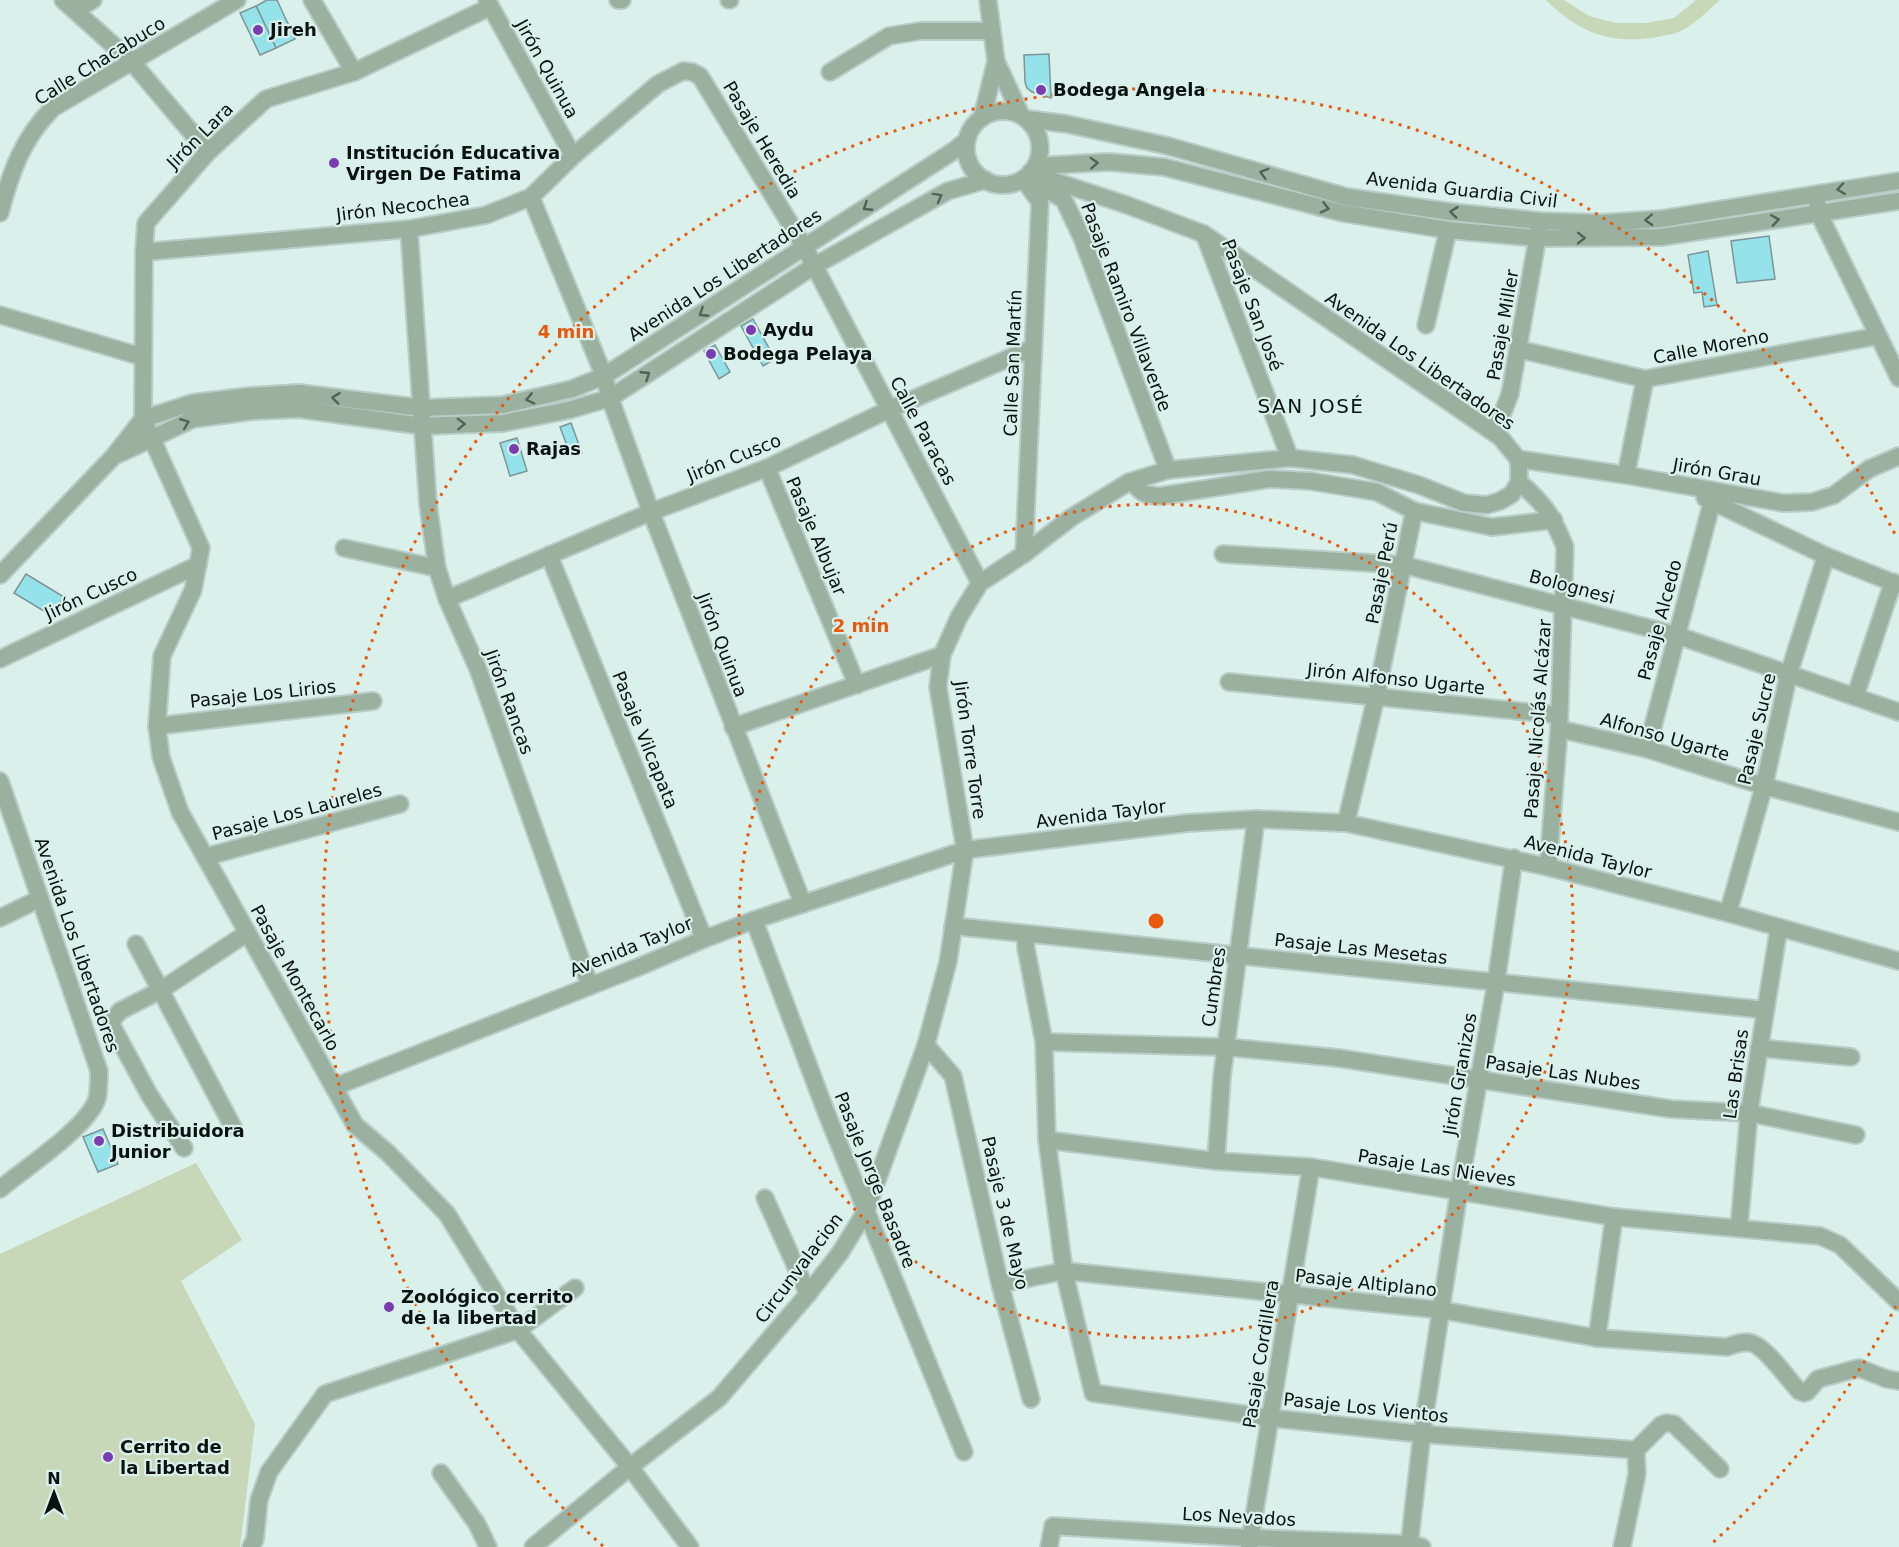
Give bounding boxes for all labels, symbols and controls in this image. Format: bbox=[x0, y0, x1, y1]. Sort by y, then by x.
street label: Calle Chacabuco bbox=[31, 12, 169, 109]
street label: Jirón Quinua bbox=[511, 15, 583, 122]
place label: Jireh bbox=[268, 19, 317, 40]
marker: Jireh bbox=[251, 23, 265, 37]
street label: Pasaje Heredia bbox=[719, 77, 806, 202]
place label: Bodega Angela bbox=[1053, 79, 1206, 100]
marker: Bodega Angela bbox=[1034, 83, 1048, 97]
street label: Jirón Lara bbox=[161, 98, 237, 174]
place label: Institución Educativa Virgen De Fatima bbox=[346, 142, 560, 184]
marker: Institución Educativa Virgen De Fatima bbox=[327, 156, 341, 170]
one-way arrow bbox=[1089, 156, 1098, 169]
street label: Avenida Guardia Civil bbox=[1365, 167, 1559, 212]
one-way arrow bbox=[1259, 168, 1269, 180]
one-way arrow bbox=[1837, 183, 1846, 195]
street label: Jirón Necochea bbox=[334, 188, 471, 225]
one-way arrow bbox=[932, 193, 943, 204]
street label: Pasaje Ramiro Villaverde bbox=[1077, 199, 1176, 414]
one-way arrow bbox=[862, 200, 873, 211]
one-way arrow bbox=[1320, 201, 1330, 214]
street label: Avenida Los Libertadores bbox=[624, 204, 825, 345]
one-way arrow bbox=[1450, 206, 1459, 219]
one-way arrow bbox=[1644, 213, 1653, 226]
one-way arrow bbox=[1770, 215, 1780, 227]
one-way arrow bbox=[1577, 232, 1586, 244]
street label: Pasaje San José bbox=[1218, 236, 1287, 374]
street label: Pasaje Miller bbox=[1482, 267, 1523, 382]
street label: Avenida Los Libertadores bbox=[1322, 287, 1519, 434]
street label: Calle San Martín bbox=[999, 289, 1026, 437]
one-way arrow bbox=[698, 306, 709, 317]
place label: Aydu bbox=[763, 319, 814, 340]
text: 4 min bbox=[538, 321, 594, 342]
marker: Aydu bbox=[744, 323, 758, 337]
street label: Calle Moreno bbox=[1651, 325, 1771, 368]
place label: Bodega Pelaya bbox=[723, 343, 873, 364]
marker: Bodega Pelaya bbox=[704, 347, 718, 361]
one-way arrow bbox=[640, 371, 651, 382]
street label: Calle Paracas bbox=[886, 373, 961, 489]
one-way arrow bbox=[525, 391, 535, 404]
one-way arrow bbox=[331, 392, 341, 404]
district label: SAN JOSÉ bbox=[1257, 394, 1365, 418]
one-way arrow bbox=[179, 418, 190, 430]
one-way arrow bbox=[457, 418, 466, 431]
street label: Jirón Cusco bbox=[683, 429, 784, 486]
place label: Rajas bbox=[526, 438, 581, 459]
marker: Rajas bbox=[507, 442, 521, 456]
street label: Jirón Grau bbox=[1670, 453, 1763, 490]
street label: Pasaje Albujar bbox=[782, 473, 851, 599]
street label: Pasaje Perú bbox=[1361, 520, 1402, 626]
street label: Pasaje Alcedo bbox=[1633, 557, 1686, 682]
street label: Jirón Cusco bbox=[40, 563, 140, 625]
street label: Bolognesi bbox=[1527, 565, 1617, 608]
street label: Jirón Quinua bbox=[693, 589, 752, 700]
text: 2 min bbox=[833, 615, 889, 636]
street label: Pasaje Nicolás Alcázar bbox=[1520, 618, 1555, 819]
street label: Jirón Rancas bbox=[480, 645, 538, 757]
street label: Jirón Alfonso Ugarte bbox=[1305, 659, 1486, 698]
street label: Pasaje Vilcapata bbox=[608, 668, 683, 812]
street label: Pasaje Sucre bbox=[1733, 671, 1780, 787]
street label: Pasaje Los Lirios bbox=[189, 675, 337, 712]
street label: Jirón Torre Torre bbox=[950, 678, 991, 820]
street label: Alfonso Ugarte bbox=[1598, 708, 1732, 765]
street label: Pasaje Los Laureles bbox=[210, 779, 384, 844]
street label: Avenida Taylor bbox=[1035, 795, 1168, 832]
street label: Avenida Taylor bbox=[1522, 831, 1655, 883]
street label: Avenida Los Libertadores bbox=[31, 834, 124, 1055]
street label: Pasaje Montecarlo bbox=[247, 901, 344, 1054]
centre of rings bbox=[1146, 911, 1166, 931]
street label: Avenida Taylor bbox=[566, 912, 696, 981]
street label: Pasaje Las Mesetas bbox=[1273, 929, 1449, 968]
street label: Cumbres bbox=[1198, 946, 1229, 1028]
street label: Jirón Granizos bbox=[1438, 1011, 1481, 1138]
street label: Las Brisas bbox=[1719, 1028, 1752, 1120]
street label: Pasaje Las Nubes bbox=[1484, 1051, 1642, 1094]
street label: Pasaje Jorge Basadre bbox=[830, 1089, 920, 1271]
place label: Distribuidora Junior bbox=[109, 1120, 245, 1162]
marker: Distribuidora Junior bbox=[92, 1134, 106, 1148]
street label: Pasaje 3 de Mayo bbox=[978, 1134, 1033, 1292]
street label: Pasaje Las Nieves bbox=[1356, 1145, 1518, 1190]
street label: Circunvalacion bbox=[750, 1209, 847, 1327]
street label: Pasaje Altiplano bbox=[1294, 1265, 1438, 1300]
street label: Pasaje Cordillera bbox=[1238, 1278, 1283, 1430]
place label: Zoológico cerrito de la libertad bbox=[401, 1286, 573, 1328]
marker: Zoológico cerrito de la libertad bbox=[382, 1300, 396, 1314]
street label: Pasaje Los Vientos bbox=[1282, 1388, 1450, 1427]
place label: Cerrito de la Libertad bbox=[120, 1436, 230, 1478]
marker: Cerrito de la Libertad bbox=[101, 1450, 115, 1464]
north arrow bbox=[24, 1463, 84, 1523]
text: N bbox=[47, 1469, 61, 1488]
street label: Los Nevados bbox=[1182, 1503, 1296, 1530]

